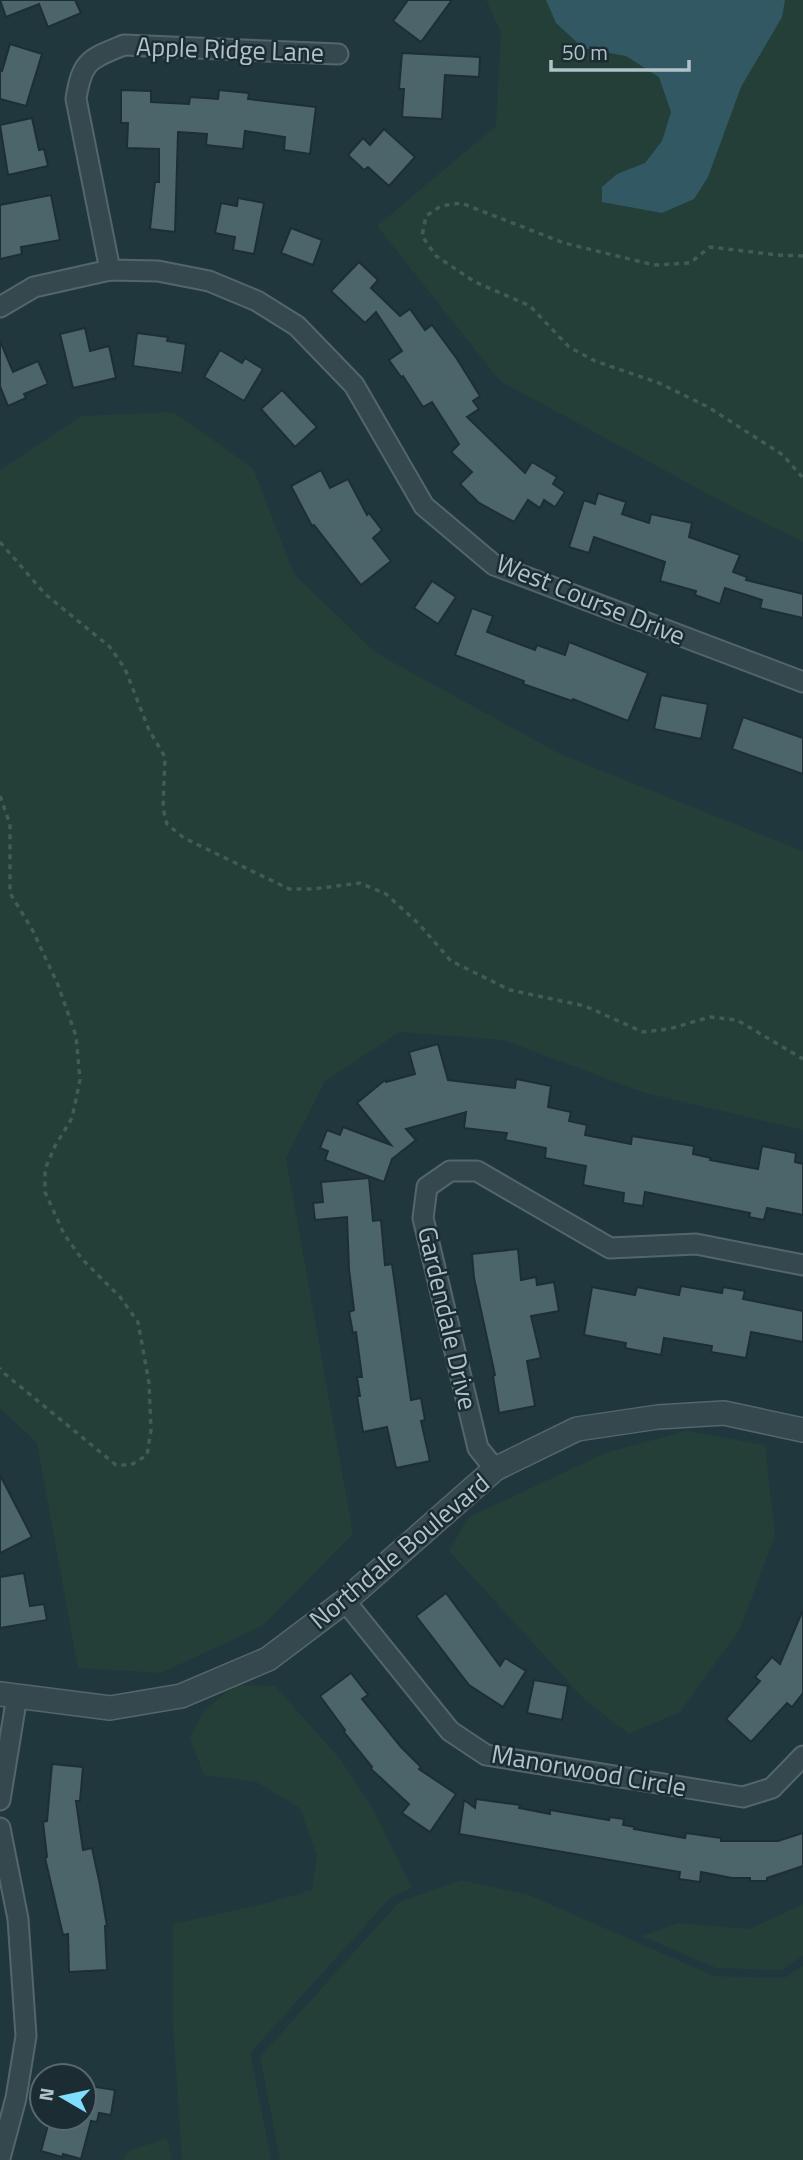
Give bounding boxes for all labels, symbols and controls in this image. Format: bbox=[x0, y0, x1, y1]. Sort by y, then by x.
street label: Apple Ridge Lane bbox=[135, 26, 325, 72]
scale bar bbox=[551, 28, 689, 72]
text: 50 m bbox=[562, 36, 608, 68]
street label: West Course Drive bbox=[491, 543, 691, 655]
street label: Gardendale Drive bbox=[408, 1222, 488, 1414]
street label: Northdale Boulevard bbox=[300, 1464, 498, 1638]
street label: Manorwood Circle bbox=[489, 1734, 689, 1806]
north arrow bbox=[28, 2062, 98, 2132]
text: N bbox=[30, 2085, 61, 2103]

